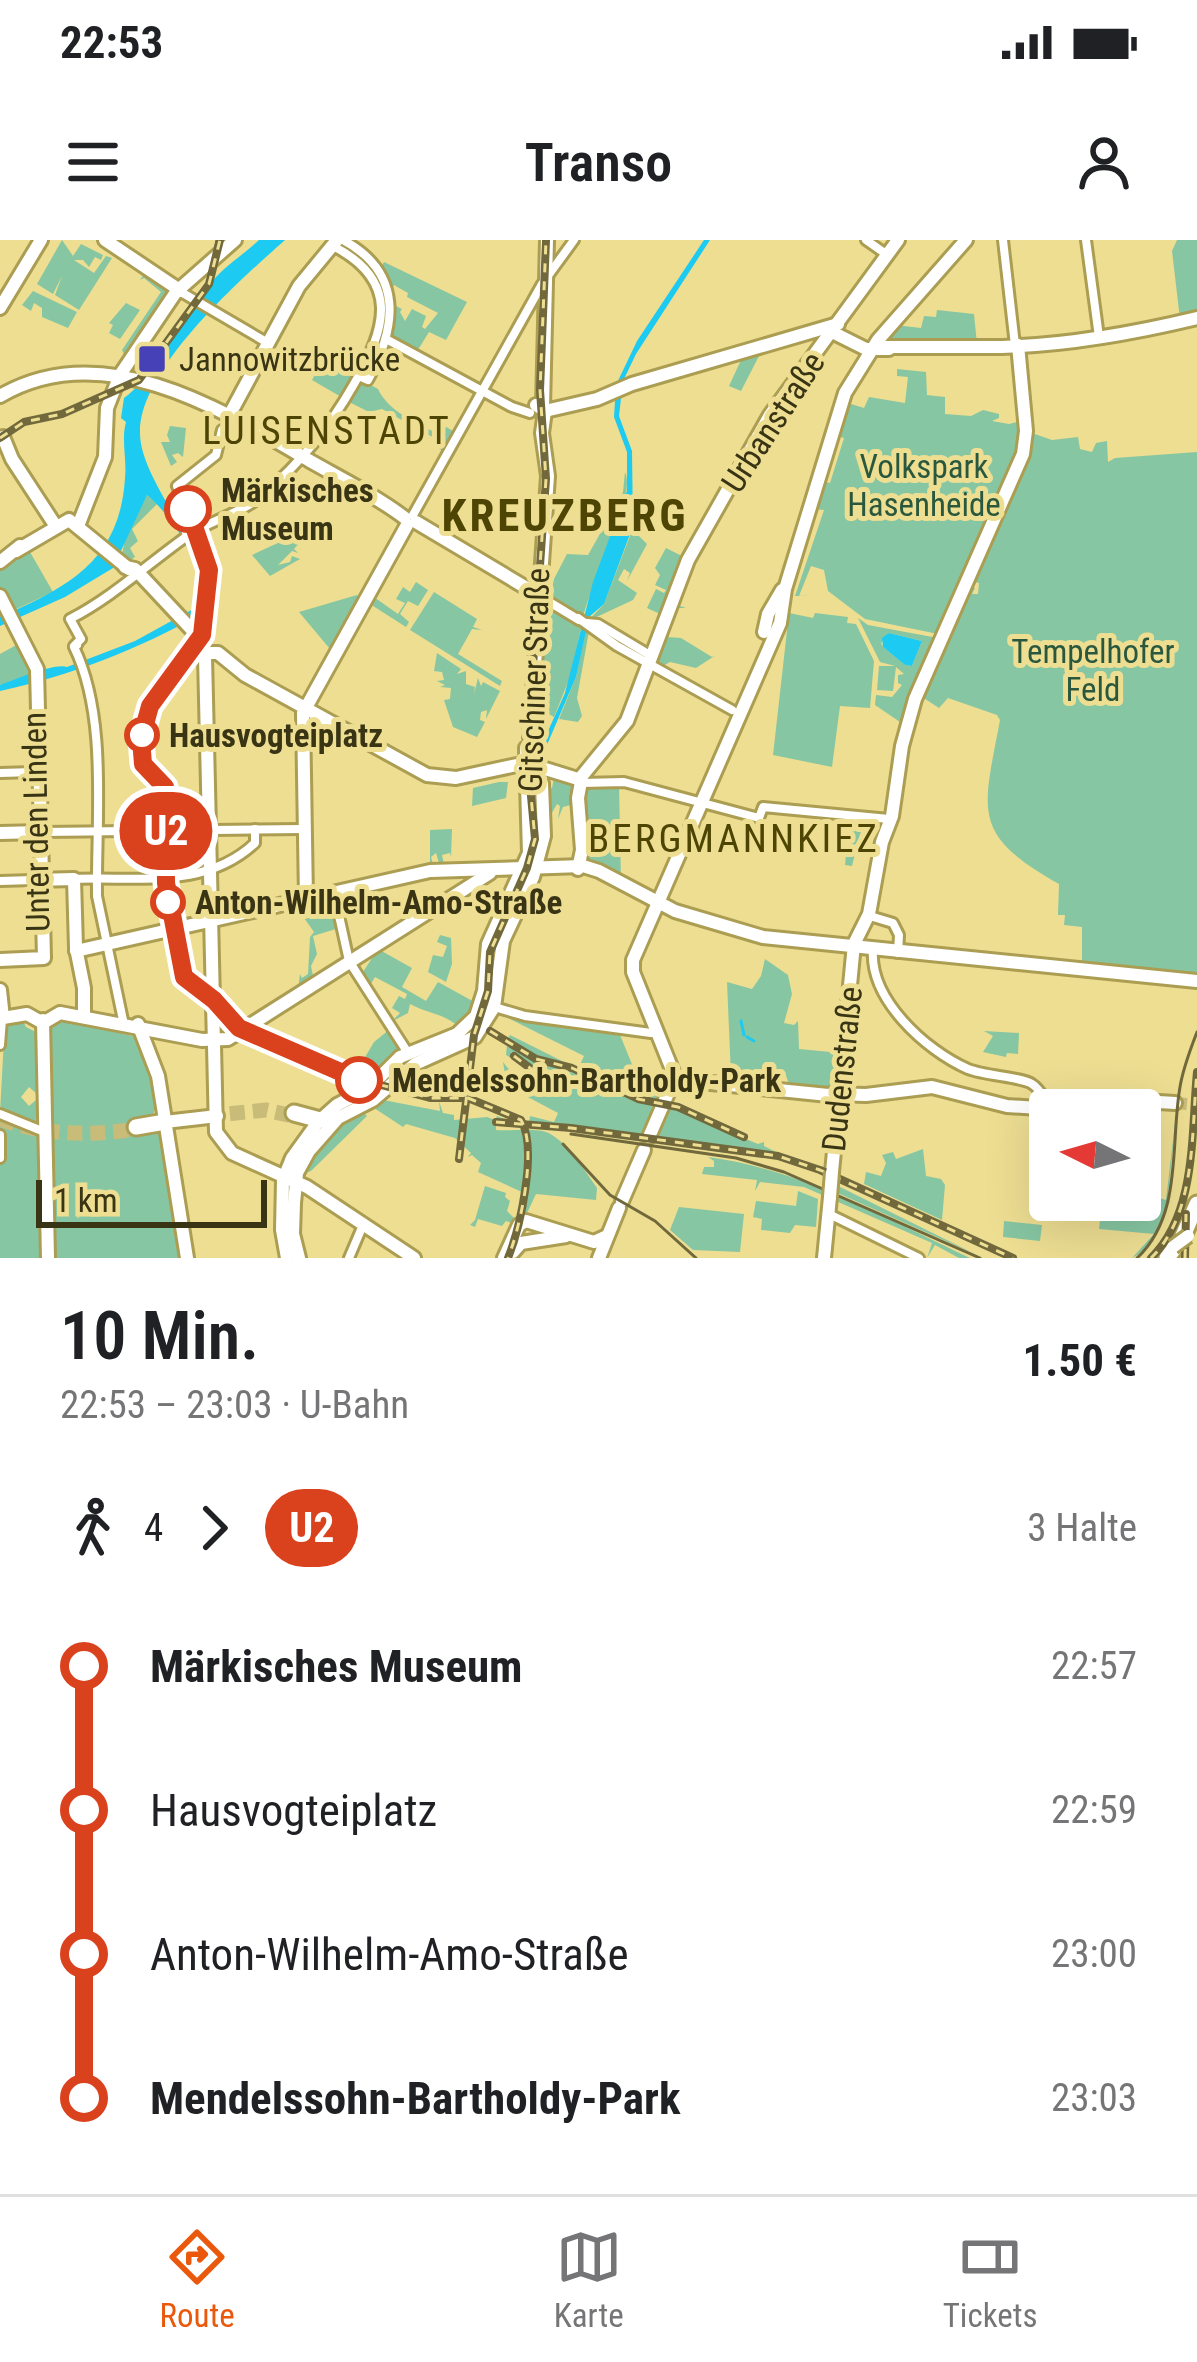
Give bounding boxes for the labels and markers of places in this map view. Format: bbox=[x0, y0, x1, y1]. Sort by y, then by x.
place label: Jannowitzbrücke bbox=[179, 340, 400, 379]
marker: Jannowitzbrücke bbox=[136, 343, 168, 375]
place label: Märkisches Museum bbox=[221, 471, 374, 548]
marker: Märkisches Museum bbox=[166, 487, 210, 531]
place label: Hausvogteiplatz bbox=[169, 716, 383, 755]
marker: Hausvogteiplatz bbox=[126, 719, 158, 751]
place label: Anton-Wilhelm-Amo-Straße bbox=[195, 883, 562, 922]
marker: Anton-Wilhelm-Amo-Straße bbox=[152, 886, 184, 918]
marker: Mendelssohn-Bartholdy-Park bbox=[337, 1058, 381, 1102]
place label: Mendelssohn-Bartholdy-Park bbox=[392, 1061, 781, 1100]

